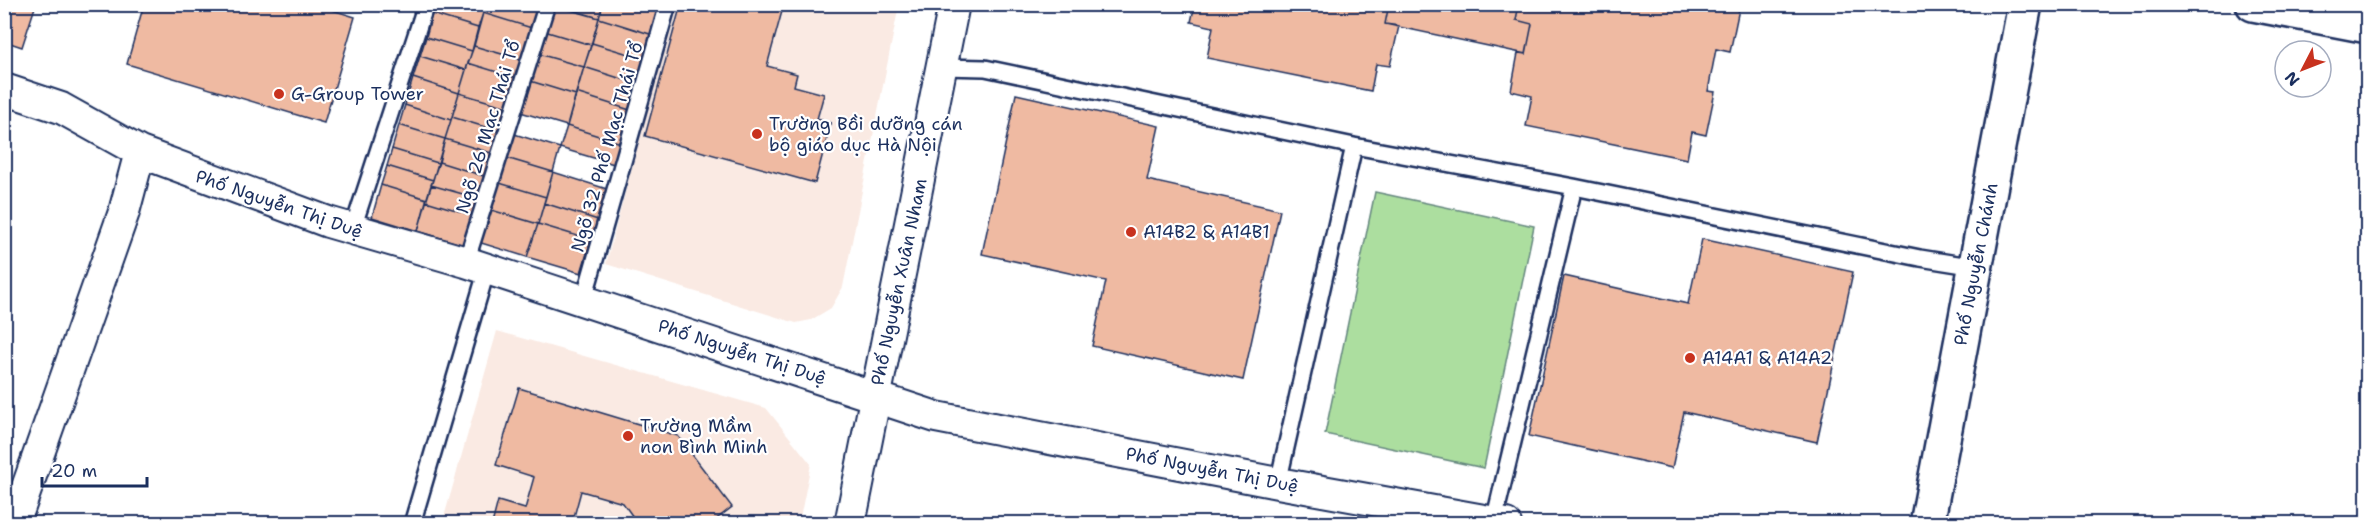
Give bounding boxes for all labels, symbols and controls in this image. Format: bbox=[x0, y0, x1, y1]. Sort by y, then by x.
street label: Ngõ 26 Mạc Thái Tổ bbox=[450, 37, 526, 217]
street label: Ngõ 32 Phố Mạc Thái Tổ bbox=[565, 39, 649, 255]
north arrow bbox=[2273, 39, 2333, 99]
text: N bbox=[2280, 67, 2304, 90]
place label: G-Group Tower bbox=[291, 82, 424, 106]
marker: G-Group Tower bbox=[272, 87, 286, 101]
place label: Trường Bồi dưỡng cán bộ giáo dục Hà Nội bbox=[769, 112, 962, 157]
marker: Trường Bồi dưỡng cán bộ giáo dục Hà Nội bbox=[750, 127, 764, 141]
street label: Phố Nguyễn Thị Duệ bbox=[192, 164, 366, 244]
street label: Phố Nguyễn Xuân Nham bbox=[865, 176, 933, 388]
street label: Phố Nguyễn Chánh bbox=[1948, 180, 2004, 348]
place label: A14B2 & A14B1 bbox=[1143, 220, 1270, 244]
marker: A14B2 & A14B1 bbox=[1124, 225, 1138, 239]
street label: Phố Nguyễn Thị Duệ bbox=[655, 314, 829, 390]
place label: A14A1 & A14A2 bbox=[1702, 346, 1832, 370]
marker: A14A1 & A14A2 bbox=[1683, 351, 1697, 365]
place label: Trường Mầm non Bình Minh bbox=[640, 414, 768, 459]
marker: Trường Mầm non Bình Minh bbox=[621, 429, 635, 443]
street label: Phố Nguyễn Thị Duệ bbox=[1124, 441, 1300, 499]
scale bar bbox=[42, 450, 147, 488]
text: 20 m bbox=[51, 459, 97, 483]

